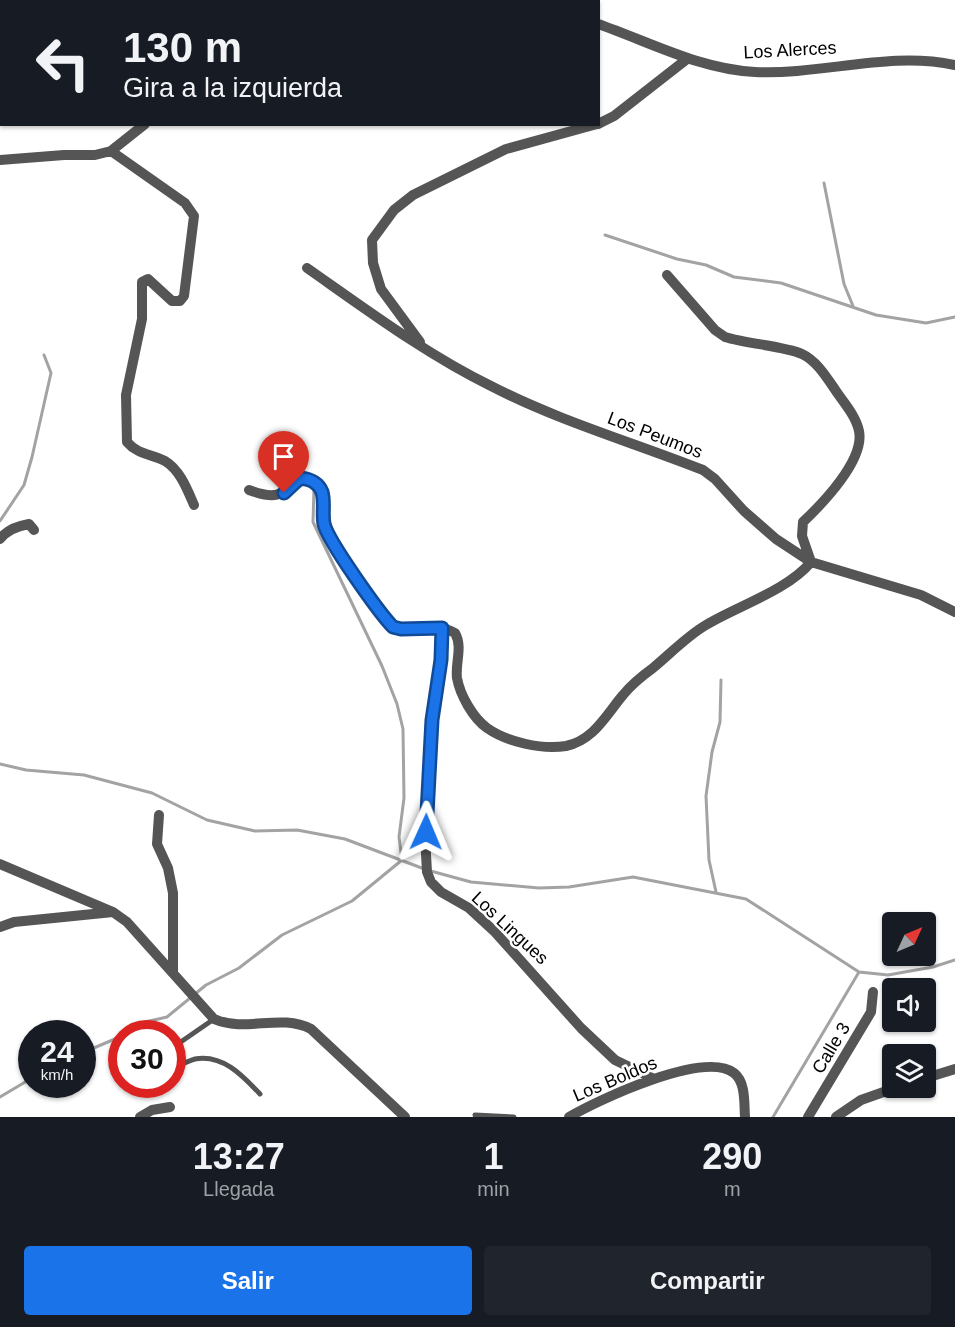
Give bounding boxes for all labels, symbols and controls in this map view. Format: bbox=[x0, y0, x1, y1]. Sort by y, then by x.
icon: left bbox=[24, 24, 102, 102]
text: 130 m bbox=[123, 24, 242, 71]
street label: Los Alerces bbox=[743, 38, 837, 62]
text: Gira a la izquierda bbox=[123, 73, 342, 103]
street label: Los Peumos bbox=[605, 408, 705, 462]
pin bbox=[258, 431, 309, 493]
icon: arrive bbox=[267, 440, 300, 473]
position arrow bbox=[394, 800, 458, 864]
street label: Los Lingues bbox=[468, 888, 552, 968]
north arrow bbox=[882, 912, 936, 966]
map controls bbox=[882, 912, 936, 1098]
button: sound bbox=[882, 978, 936, 1032]
street label: Calle 3 bbox=[808, 1019, 854, 1077]
speed limit sign: 30 bbox=[108, 1020, 186, 1098]
text: 24 bbox=[40, 1035, 74, 1068]
button: layers bbox=[882, 1044, 936, 1098]
street label: Los Boldos bbox=[570, 1052, 660, 1106]
text: km/h bbox=[41, 1066, 73, 1083]
text: 13:27 bbox=[193, 1136, 285, 1177]
text: 1 bbox=[483, 1136, 503, 1177]
text: 290 bbox=[702, 1136, 762, 1177]
text: Llegada bbox=[203, 1178, 274, 1200]
text: min bbox=[477, 1178, 510, 1200]
text: m bbox=[724, 1178, 741, 1200]
button: Salir bbox=[24, 1246, 472, 1315]
button: Compartir bbox=[484, 1246, 931, 1315]

